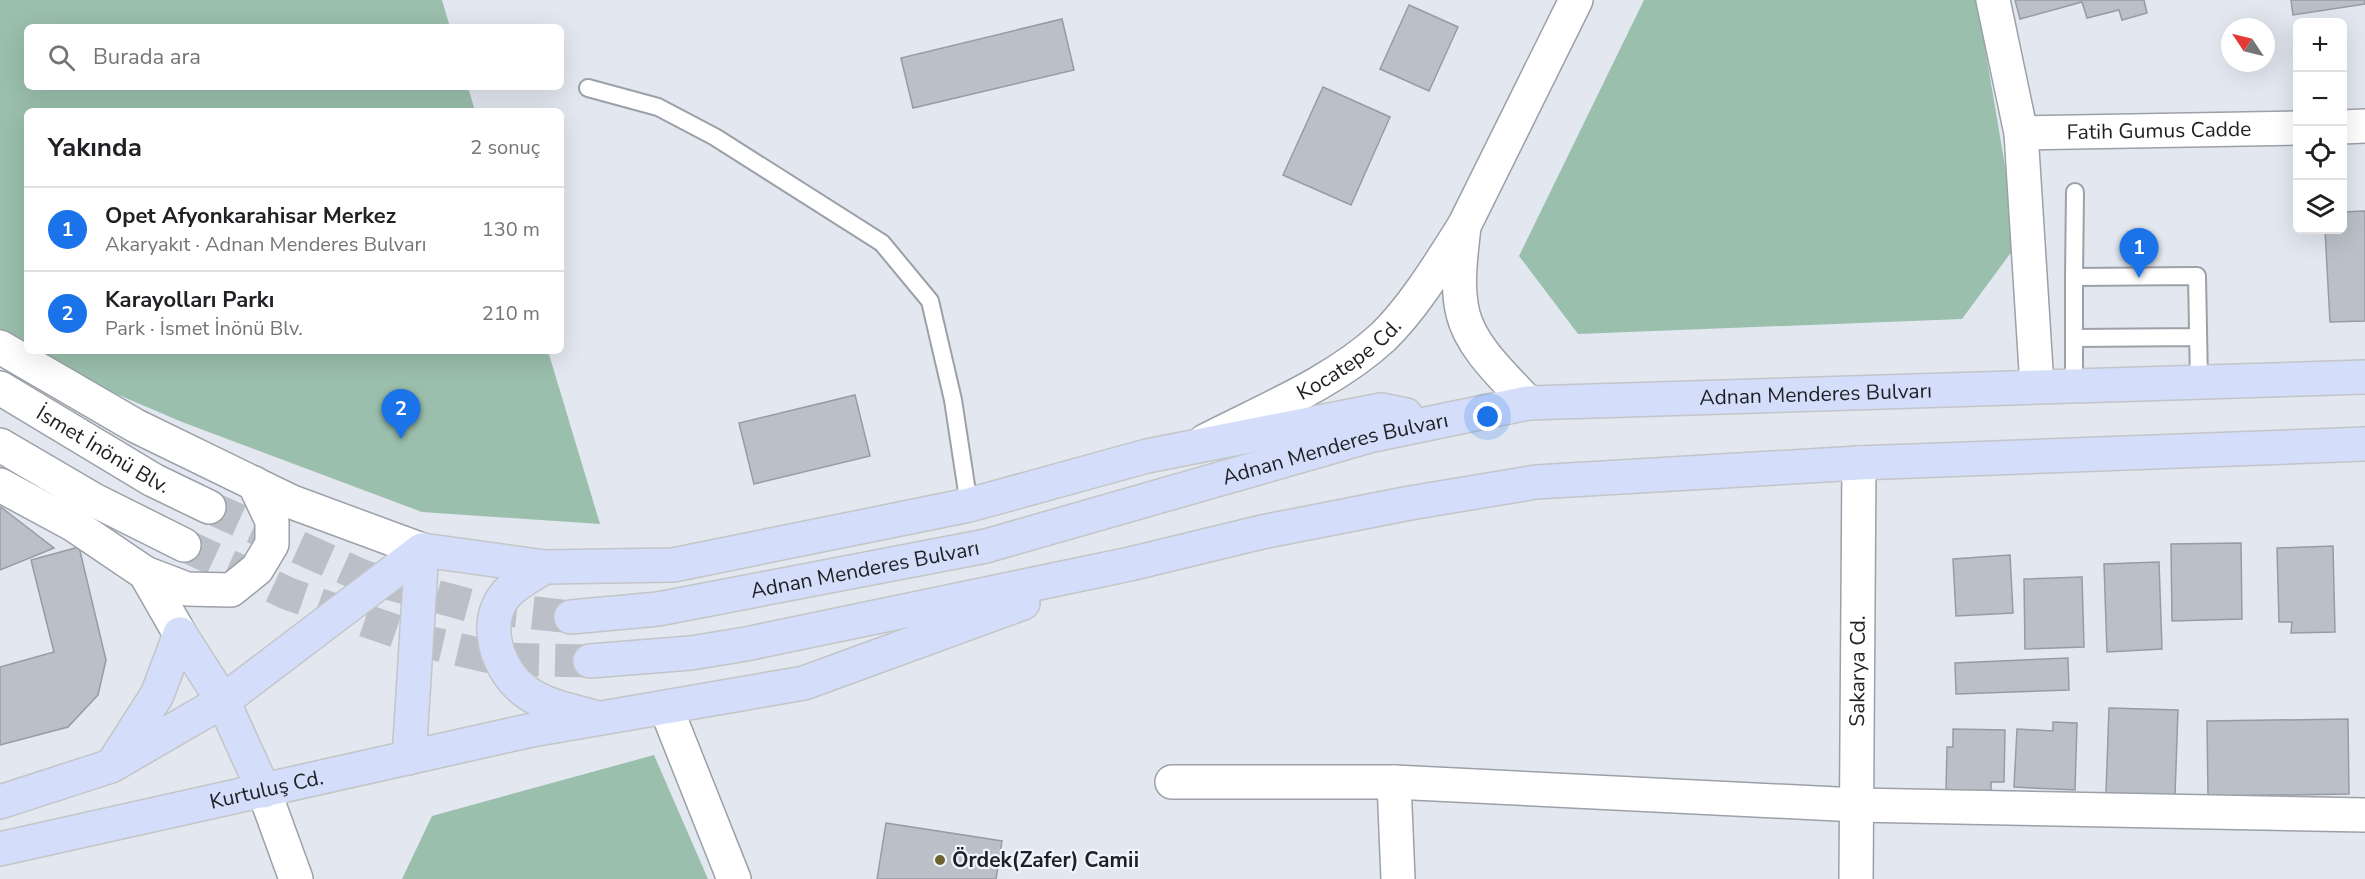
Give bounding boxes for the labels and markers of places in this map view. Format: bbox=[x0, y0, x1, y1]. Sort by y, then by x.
pin: 1 bbox=[2120, 228, 2158, 278]
pin: 2 bbox=[382, 390, 420, 439]
place label: Ördek(Zafer) Camii bbox=[952, 846, 1139, 874]
marker: Ördek(Zafer) Camii bbox=[933, 853, 947, 867]

